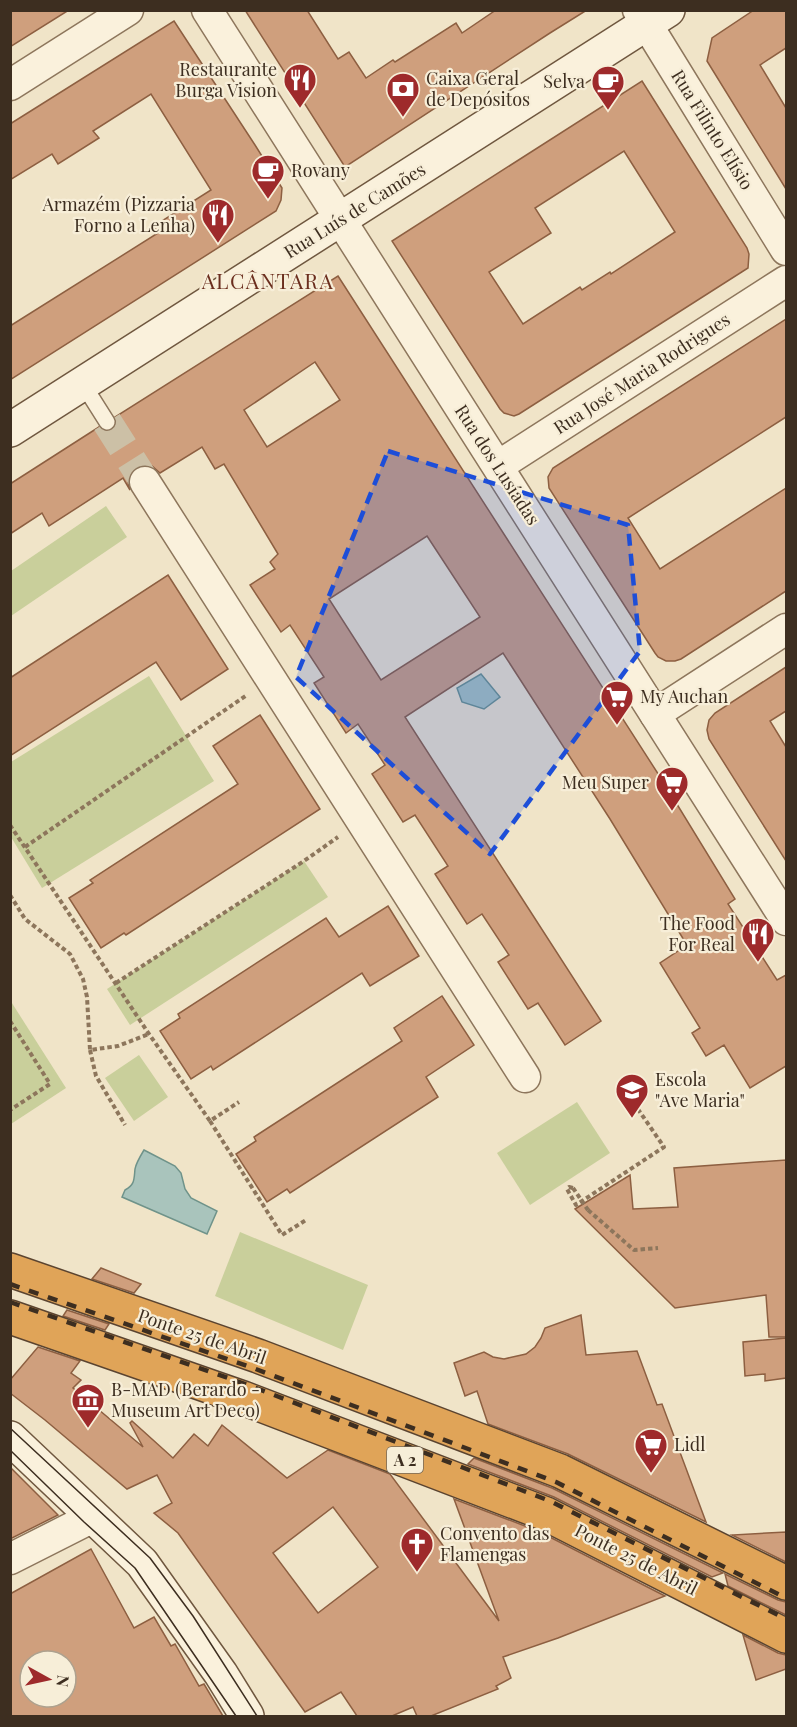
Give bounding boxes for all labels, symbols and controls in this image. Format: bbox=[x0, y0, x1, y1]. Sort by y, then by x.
place label: Restaurante Burga Vision bbox=[175, 57, 277, 102]
restaurant icon: Restaurante Burga Vision bbox=[282, 62, 318, 109]
cafe icon: Selva bbox=[590, 64, 626, 111]
street label: Rua Filinto Elísio bbox=[666, 65, 759, 194]
place label: Caixa Geral de Depósitos bbox=[426, 66, 530, 111]
place label: Selva bbox=[543, 69, 585, 93]
bank icon: Caixa Geral de Depósitos bbox=[385, 71, 421, 118]
cafe icon: Rovany bbox=[250, 153, 286, 200]
street label: Rua Luís de Camões bbox=[279, 157, 430, 263]
place label: Rovany bbox=[291, 158, 350, 182]
place label: Armazém (Pizzaria Forno a Lenha) bbox=[42, 192, 195, 237]
restaurant icon: Armazém (Pizzaria Forno a Lenha) bbox=[200, 197, 236, 244]
district label: ALCÂNTARA bbox=[201, 266, 334, 294]
street label: Rua José Maria Rodrigues bbox=[549, 307, 734, 439]
street label: Rua dos Lusíadas bbox=[450, 400, 546, 529]
supermarket icon: My Auchan bbox=[599, 679, 635, 726]
place label: My Auchan bbox=[640, 684, 728, 708]
supermarket icon: Meu Super bbox=[654, 765, 690, 812]
place label: Meu Super bbox=[562, 770, 649, 794]
place label: The Food For Real bbox=[660, 911, 736, 956]
restaurant icon: The Food For Real bbox=[740, 916, 776, 963]
place label: Escola "Ave Maria" bbox=[655, 1067, 745, 1112]
school or university icon: Escola "Ave Maria" bbox=[614, 1072, 650, 1119]
street label: Ponte 25 de Abril bbox=[135, 1303, 270, 1369]
place label: B-MAD (Berardo - Museum Art Deco) bbox=[111, 1377, 260, 1422]
museum icon: B-MAD (Berardo - Museum Art Deco) bbox=[70, 1382, 106, 1429]
supermarket icon: Lidl bbox=[633, 1427, 669, 1474]
place label: Lidl bbox=[674, 1432, 705, 1456]
road number: A 2 bbox=[387, 1447, 423, 1473]
street label: Ponte 25 de Abril bbox=[571, 1518, 702, 1600]
place label: Convento das Flamengas bbox=[440, 1521, 550, 1566]
church icon: Convento das Flamengas bbox=[399, 1526, 435, 1573]
north arrow bbox=[18, 1649, 78, 1709]
text: N bbox=[52, 1674, 75, 1689]

